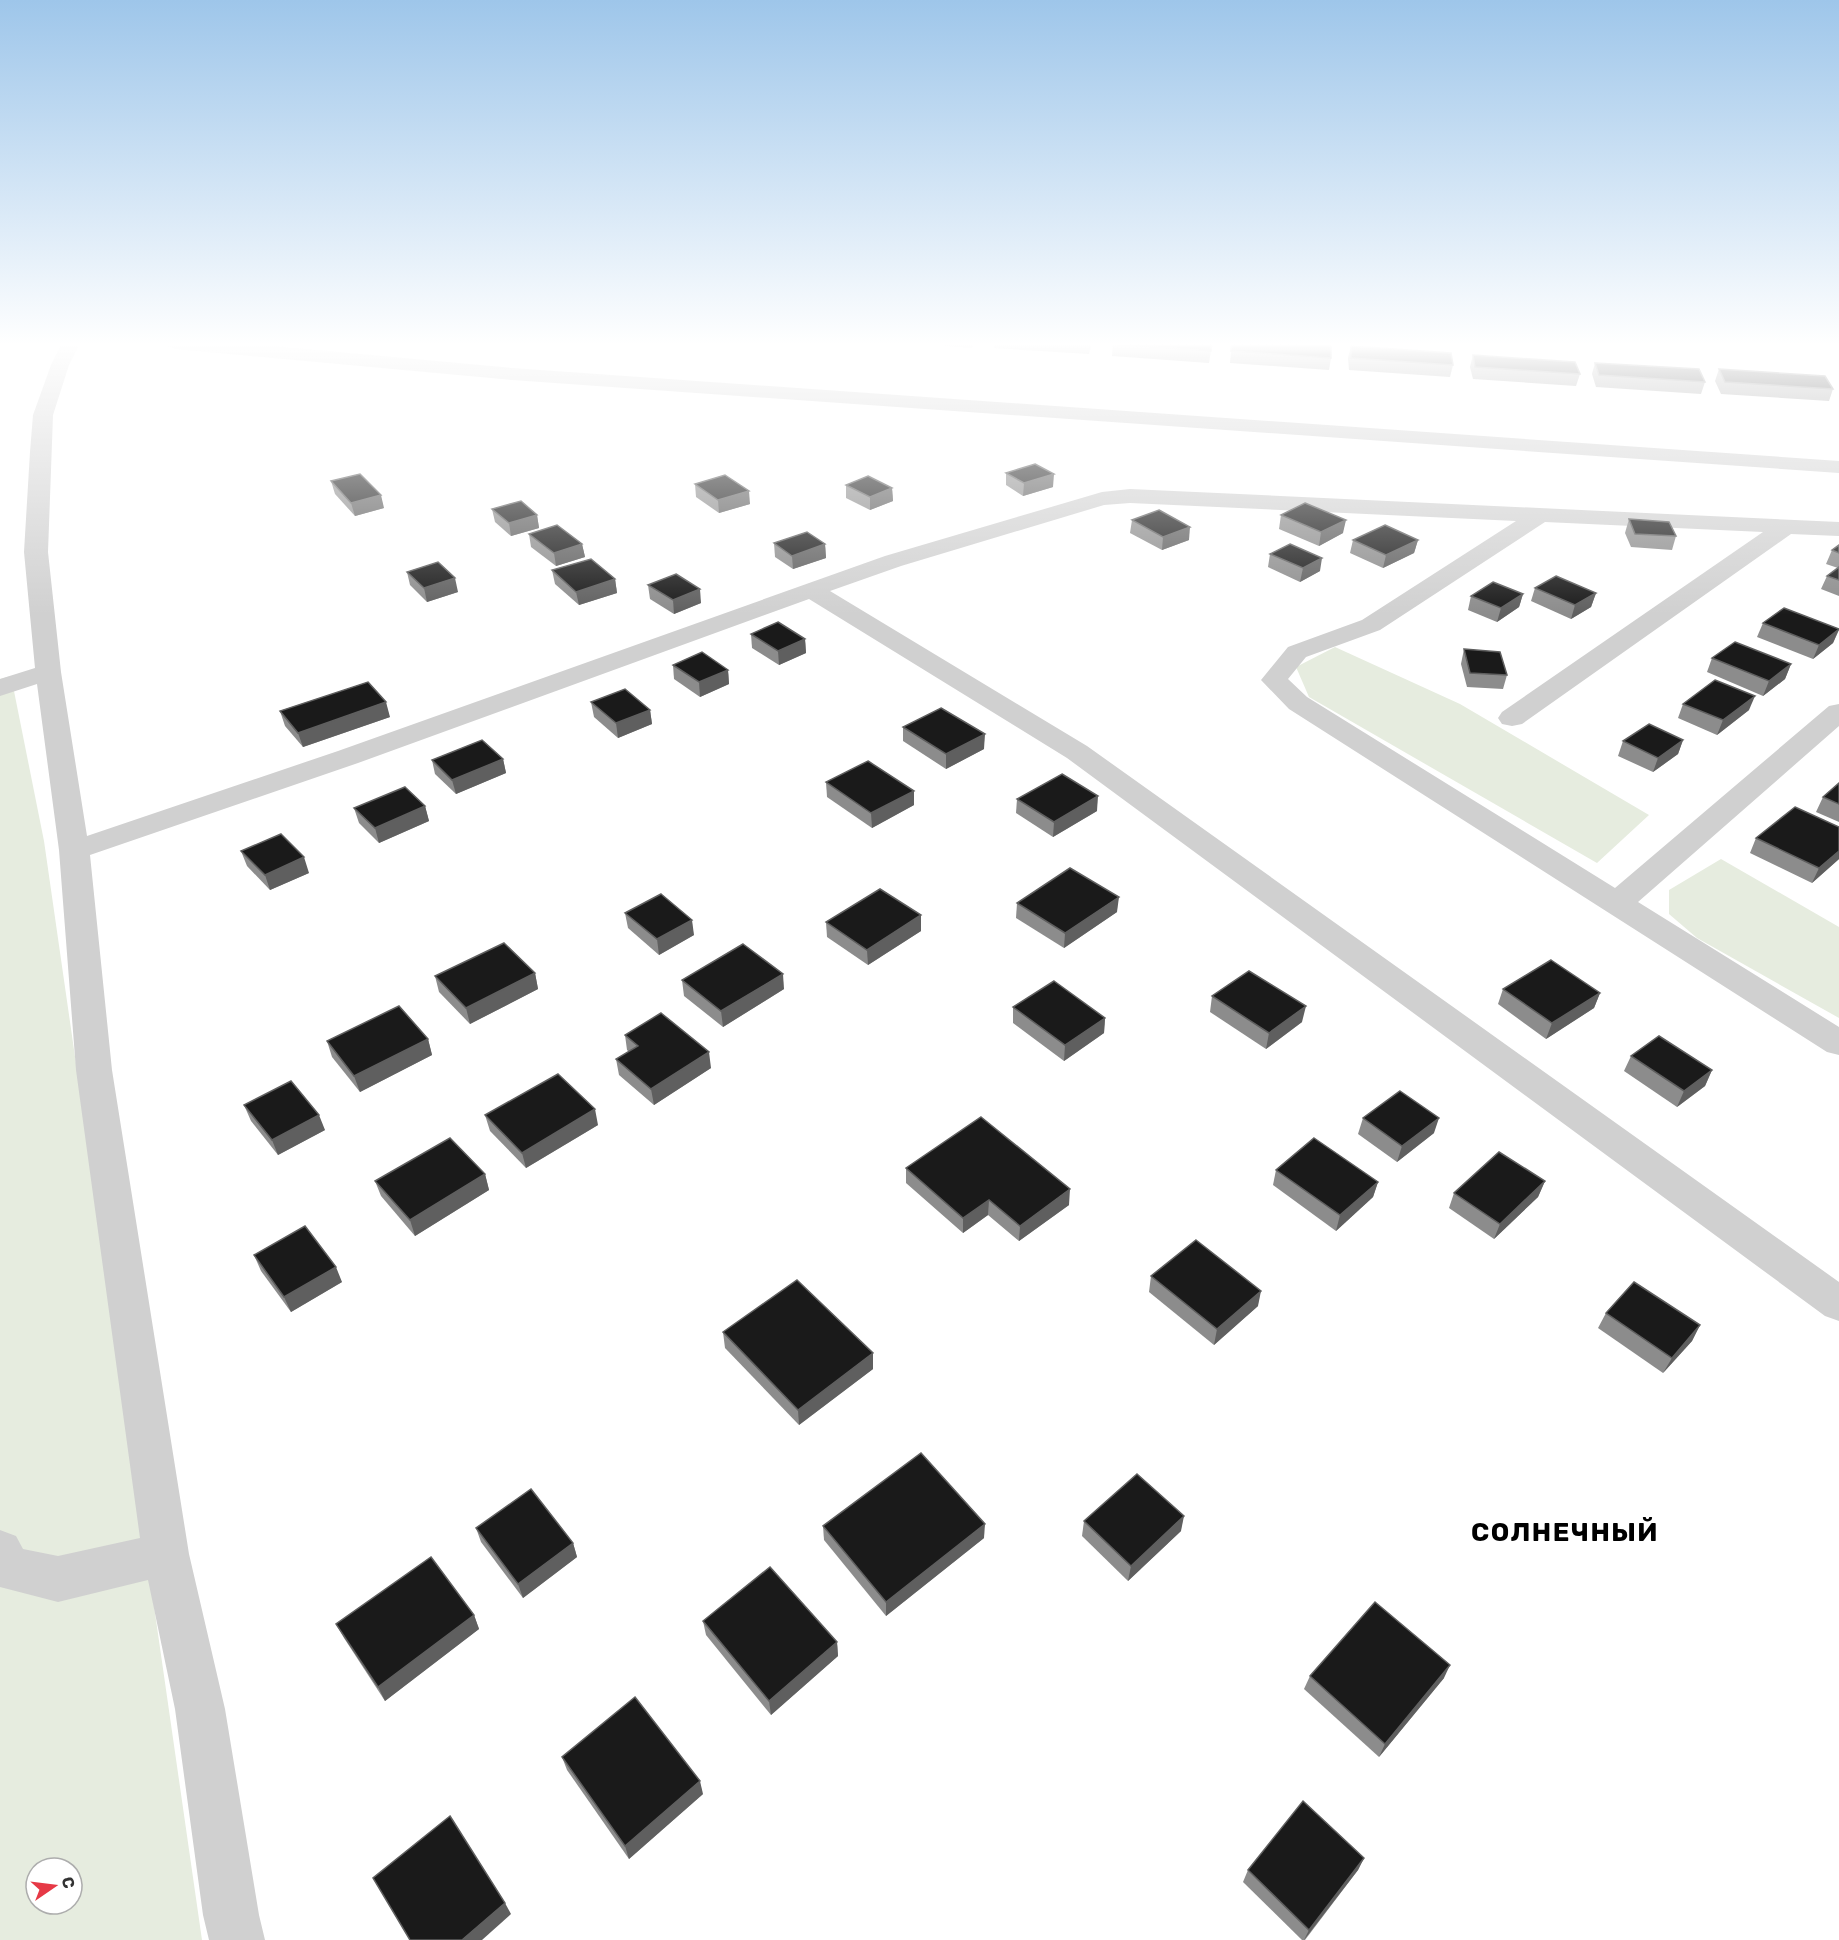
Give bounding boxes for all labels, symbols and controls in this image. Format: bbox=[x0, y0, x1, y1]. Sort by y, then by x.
district label: СОЛНЕЧНЫЙ bbox=[1471, 1517, 1659, 1548]
north arrow bbox=[24, 1856, 84, 1916]
text: С bbox=[57, 1875, 79, 1890]

